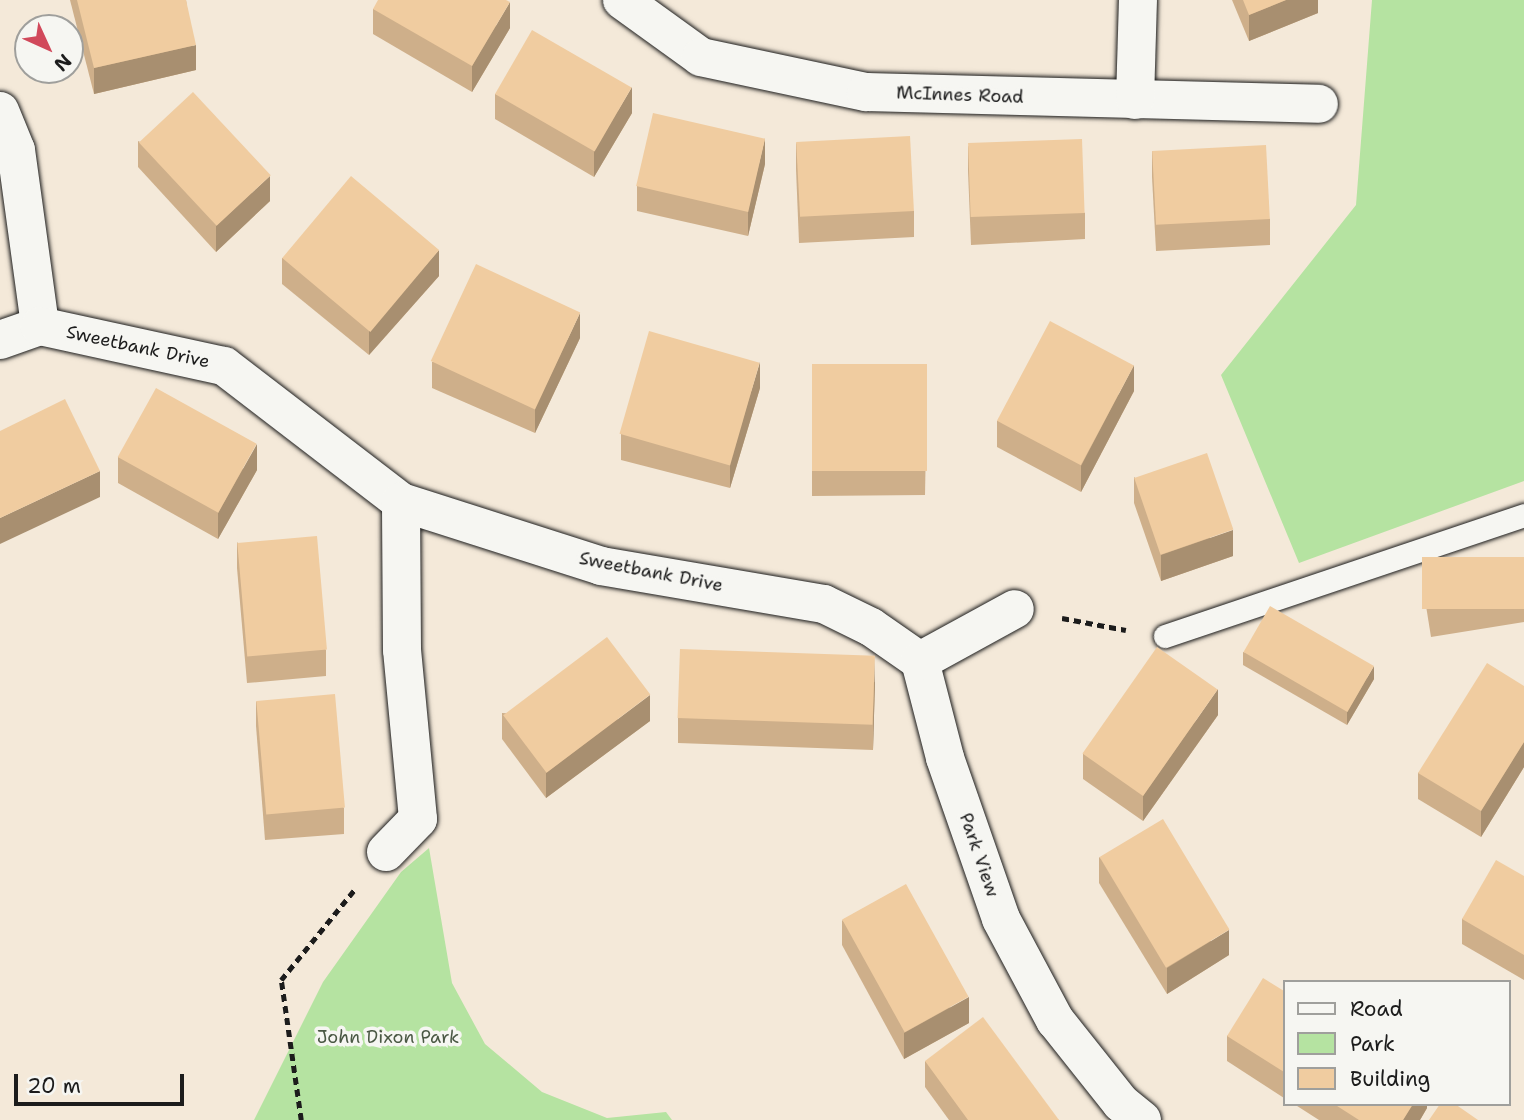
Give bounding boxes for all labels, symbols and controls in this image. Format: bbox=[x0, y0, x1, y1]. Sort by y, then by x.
north arrow bbox=[14, 14, 84, 84]
text: N bbox=[49, 49, 77, 77]
street label: McInnes Road bbox=[896, 82, 1024, 108]
street label: Sweetbank Drive bbox=[64, 321, 212, 373]
street label: Sweetbank Drive bbox=[577, 547, 725, 597]
street label: Park View bbox=[955, 810, 1003, 900]
legend bbox=[1282, 980, 1510, 1106]
text: Road bbox=[1350, 995, 1403, 1023]
park label: John Dixon Park bbox=[317, 1026, 459, 1048]
text: Park bbox=[1350, 1030, 1395, 1058]
scale bar bbox=[18, 1060, 187, 1104]
text: Building bbox=[1350, 1065, 1430, 1093]
text: 20 m bbox=[27, 1072, 81, 1100]

